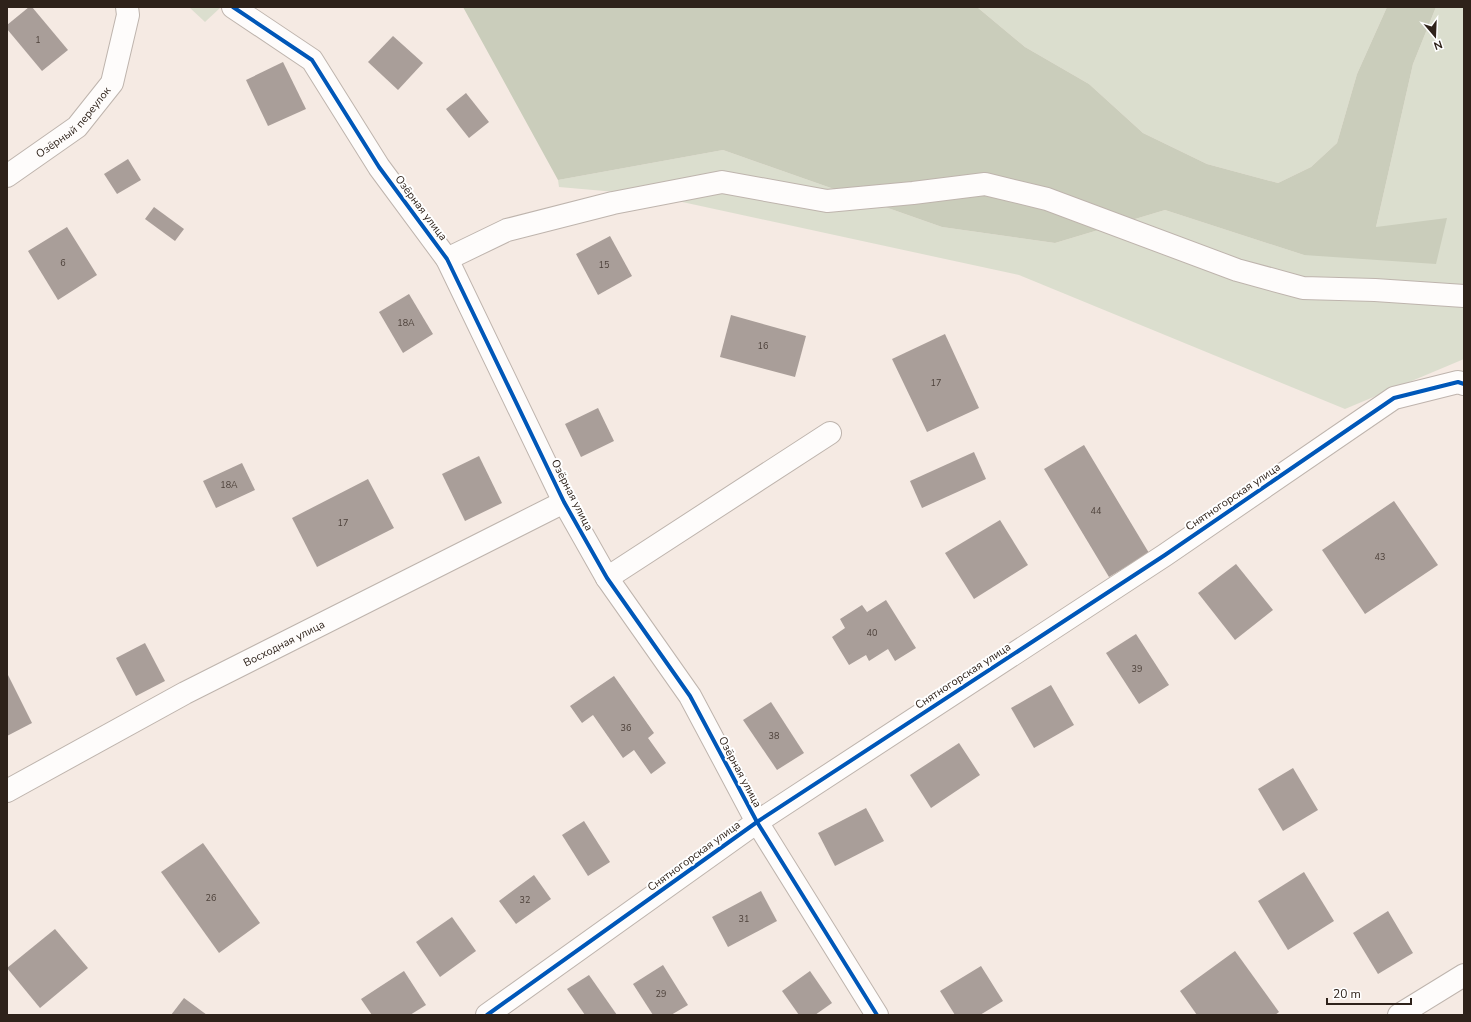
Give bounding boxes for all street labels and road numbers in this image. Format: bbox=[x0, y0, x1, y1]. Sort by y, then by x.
street label: Озёрный переулок bbox=[33, 83, 114, 161]
street label: Озёрная улица bbox=[391, 172, 451, 244]
street label: Озёрная улица bbox=[548, 457, 596, 533]
street label: Снятногорская улица bbox=[1183, 460, 1283, 534]
street label: Восходная улица bbox=[241, 616, 327, 670]
street label: Снятногорская улица bbox=[912, 639, 1014, 713]
street label: Озёрная улица bbox=[715, 734, 765, 810]
street label: Снятногорская улица bbox=[645, 817, 743, 895]

